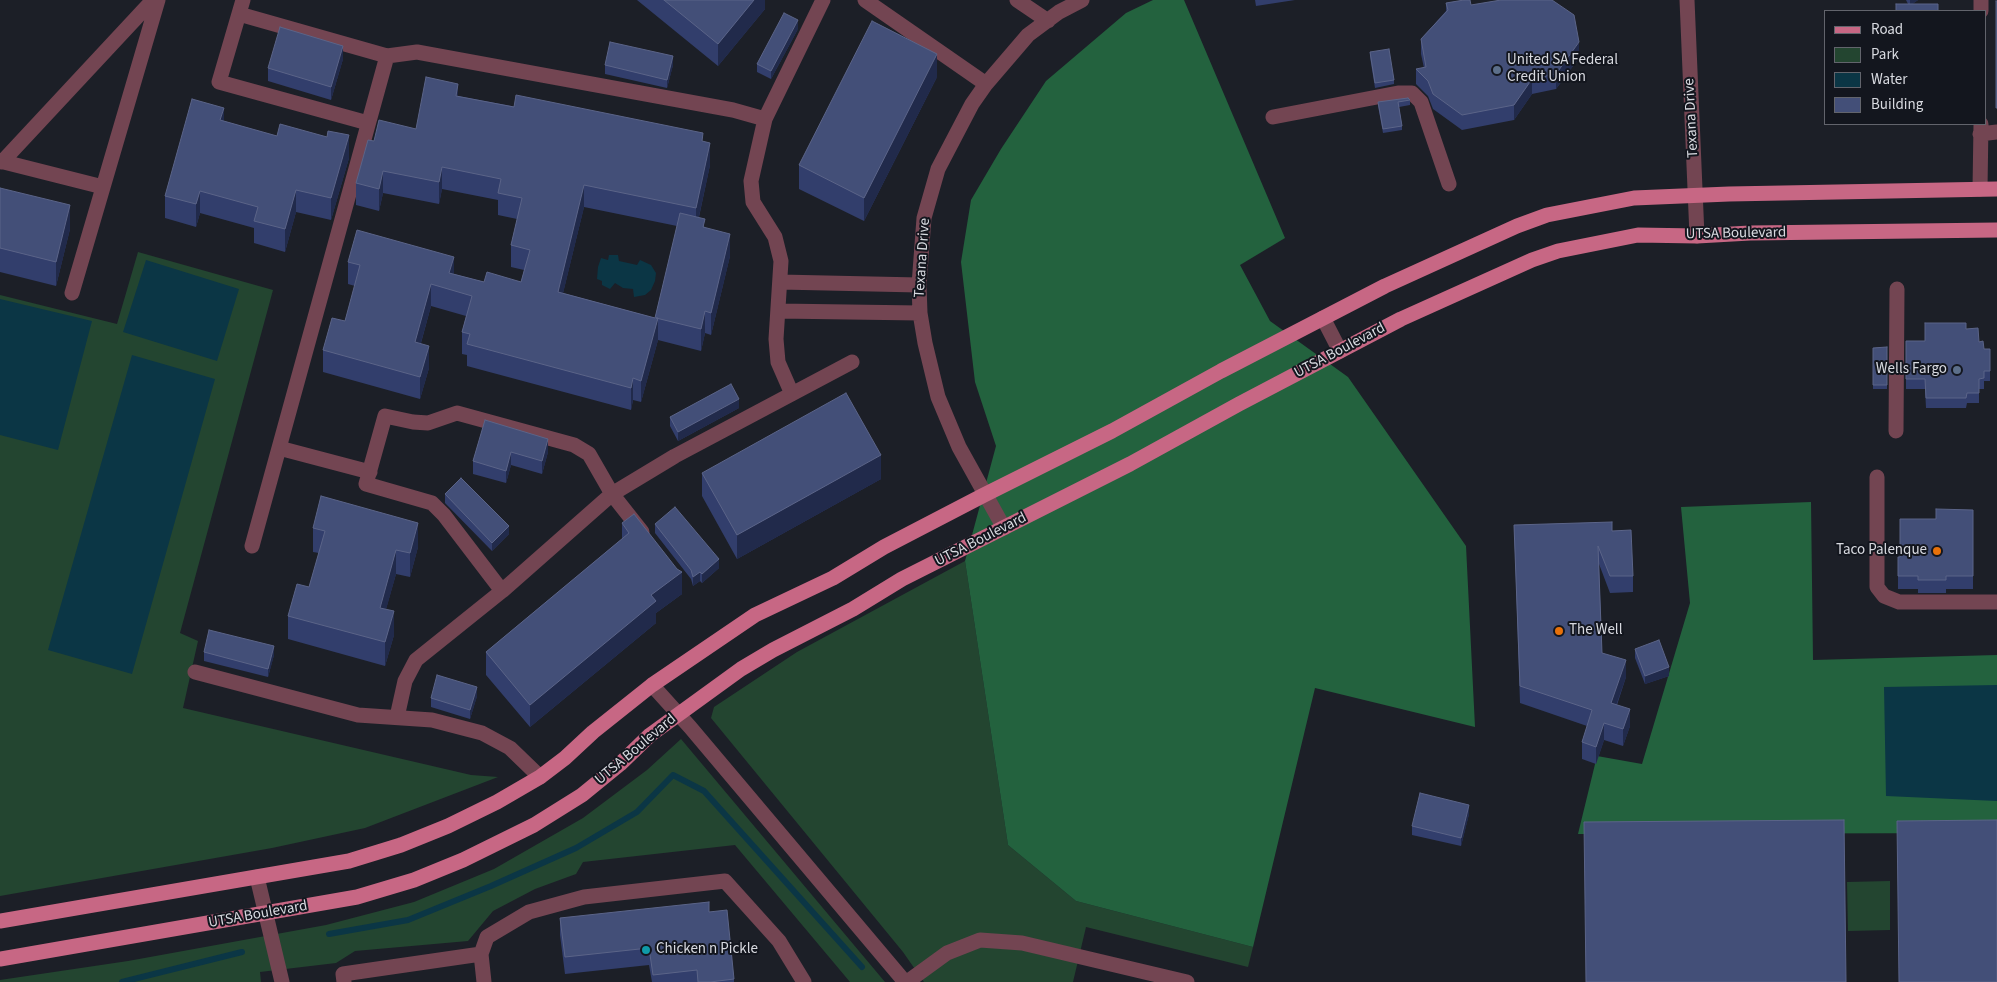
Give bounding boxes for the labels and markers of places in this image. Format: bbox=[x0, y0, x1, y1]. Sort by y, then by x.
place label: United SA Federal Credit Union bbox=[1507, 52, 1618, 87]
marker: United SA Federal Credit Union bbox=[1491, 64, 1503, 76]
place label: Wells Fargo bbox=[1876, 361, 1947, 379]
marker: Wells Fargo bbox=[1951, 364, 1963, 376]
place label: Taco Palenque bbox=[1836, 542, 1927, 560]
marker: Taco Palenque bbox=[1931, 545, 1943, 557]
place label: The Well bbox=[1569, 622, 1623, 640]
marker: The Well bbox=[1553, 625, 1565, 637]
place label: Chicken n Pickle bbox=[656, 941, 758, 959]
marker: Chicken n Pickle bbox=[640, 944, 652, 956]

